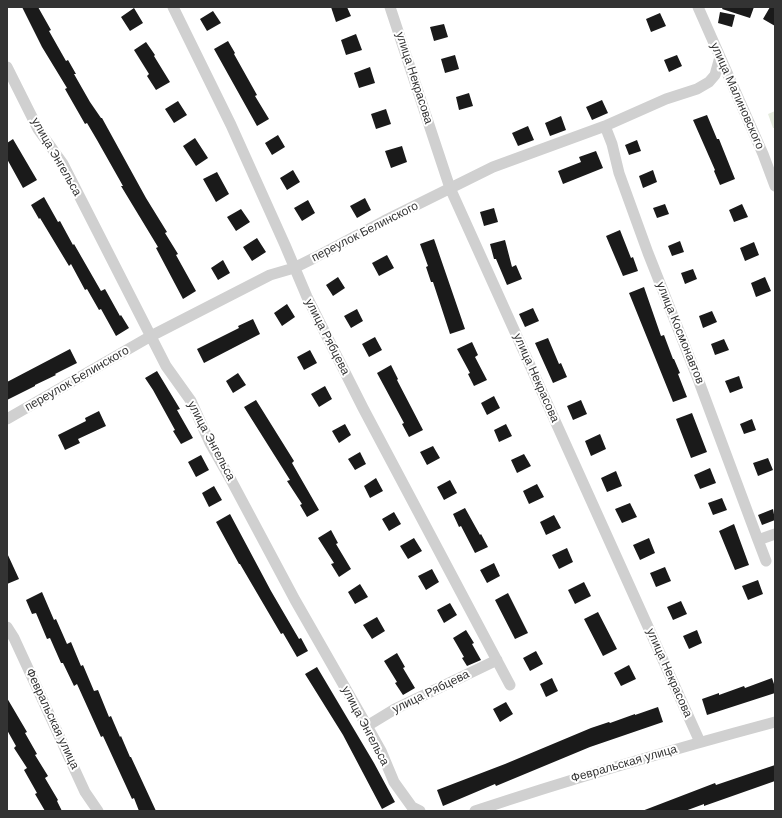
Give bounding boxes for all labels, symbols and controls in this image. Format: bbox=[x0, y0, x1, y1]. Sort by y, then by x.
street label: улица Некрасова bbox=[392, 30, 436, 126]
street label: улица Малиновского bbox=[707, 40, 767, 152]
street label: улица Энгельса bbox=[28, 115, 84, 199]
street label: переулок Белинского bbox=[309, 199, 421, 265]
street label: улица Космонавтов bbox=[653, 280, 707, 386]
street label: улица Рябцева bbox=[302, 296, 352, 378]
street label: улица Некрасова bbox=[510, 331, 562, 425]
street label: переулок Белинского bbox=[22, 343, 132, 415]
street label: улица Энгельса bbox=[184, 399, 238, 483]
street label: улица Некрасова bbox=[643, 626, 695, 720]
street label: Февральская улица bbox=[22, 666, 82, 772]
street label: улица Рябцева bbox=[390, 667, 472, 717]
street label: улица Энгельса bbox=[338, 684, 392, 768]
street label: Февральская улица bbox=[569, 742, 679, 786]

